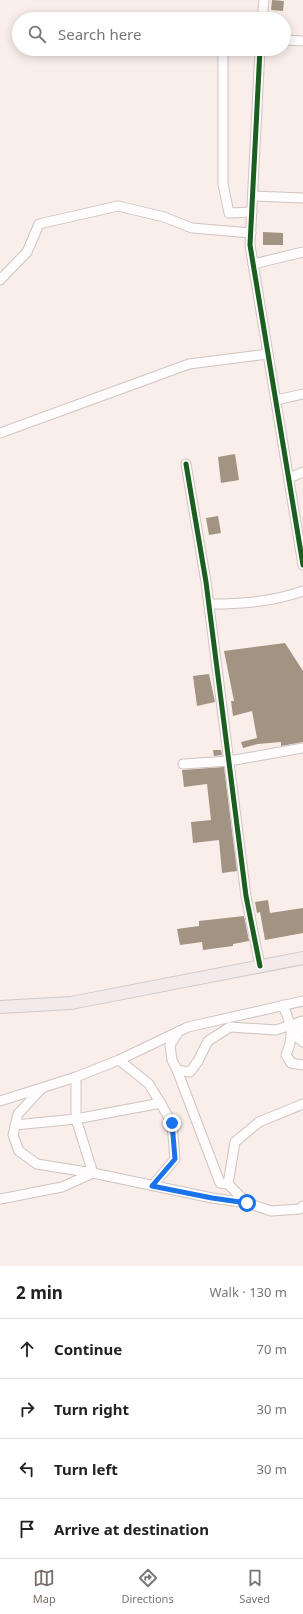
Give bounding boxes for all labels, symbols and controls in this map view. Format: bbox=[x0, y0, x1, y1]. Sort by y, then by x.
search box bbox=[12, 12, 291, 56]
icon: search bbox=[26, 23, 48, 45]
text: Search here bbox=[58, 24, 141, 44]
route end bbox=[163, 1114, 181, 1132]
route start bbox=[238, 1194, 256, 1212]
text: 2 min bbox=[16, 1281, 63, 1304]
text: Walk · 130 m bbox=[209, 1283, 287, 1301]
icon: ahead bbox=[16, 1338, 38, 1360]
text: Continue bbox=[54, 1339, 122, 1359]
text: 70 m bbox=[257, 1340, 287, 1358]
icon: right bbox=[16, 1398, 38, 1420]
text: Turn right bbox=[54, 1399, 129, 1419]
text: 30 m bbox=[257, 1400, 287, 1418]
icon: left bbox=[16, 1458, 38, 1480]
text: Turn left bbox=[54, 1459, 118, 1479]
text: 30 m bbox=[257, 1460, 287, 1478]
icon: arrive bbox=[16, 1518, 38, 1540]
text: Arrive at destination bbox=[54, 1519, 209, 1539]
tab: Map bbox=[33, 1567, 56, 1606]
tab: Directions bbox=[121, 1567, 174, 1606]
tab: Saved bbox=[239, 1567, 270, 1606]

